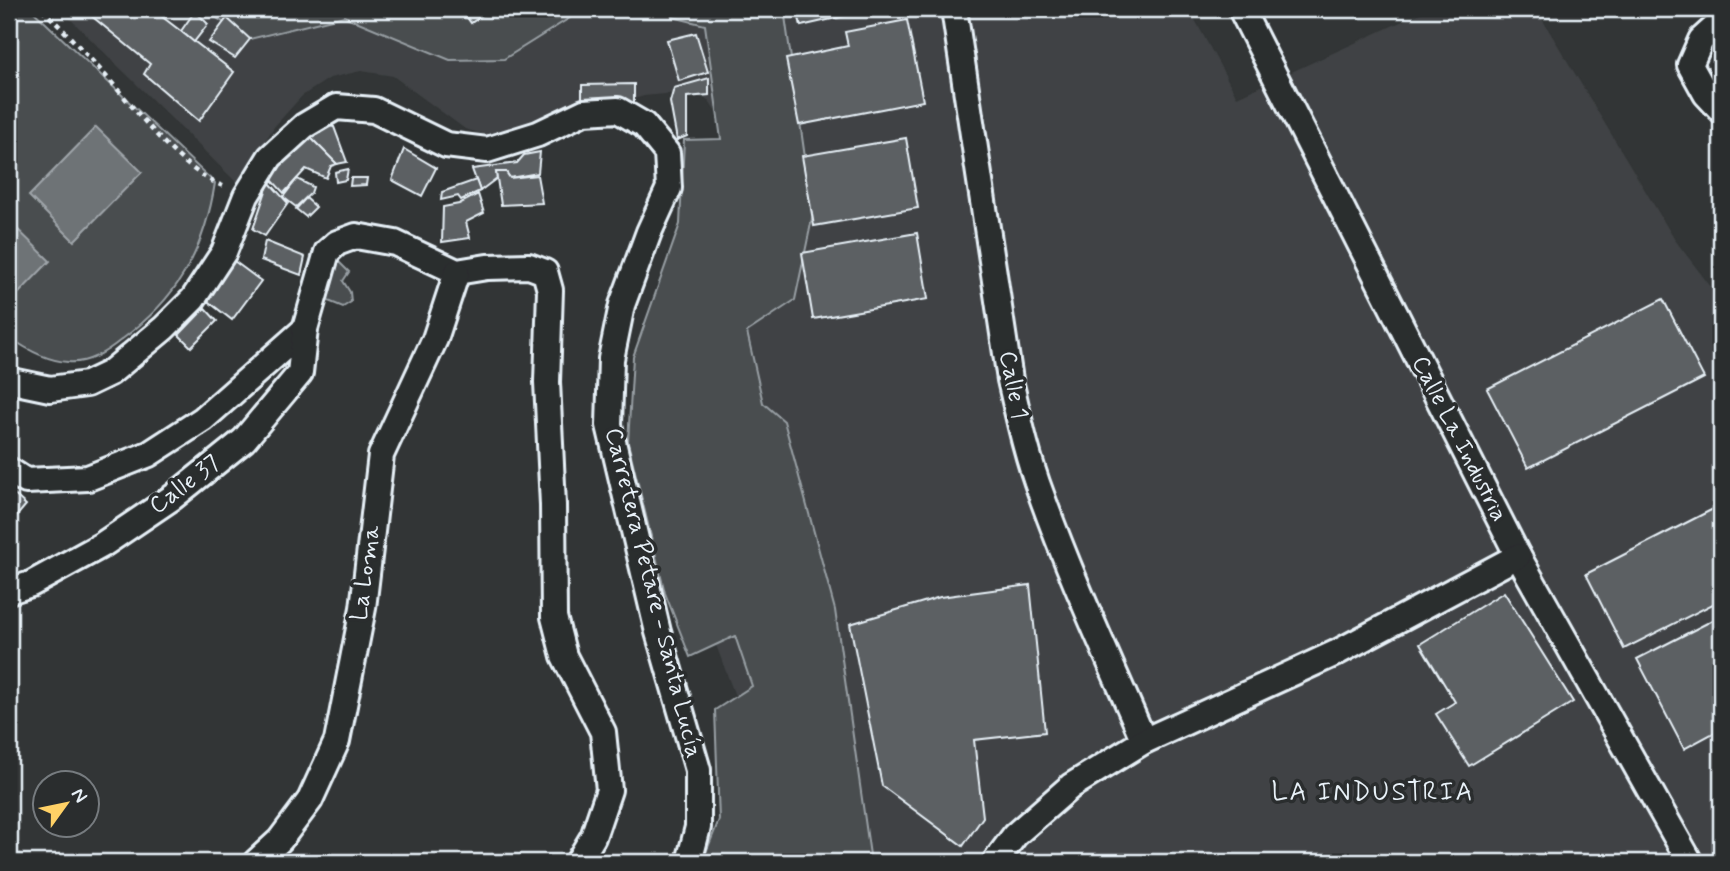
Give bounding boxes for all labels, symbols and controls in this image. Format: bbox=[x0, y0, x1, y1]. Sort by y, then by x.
street label: Calle 1 bbox=[991, 348, 1035, 422]
street label: Calle La Industria bbox=[1404, 351, 1514, 527]
street label: Carretera Petare - Santa Lucía bbox=[597, 425, 709, 761]
street label: Calle 37 bbox=[143, 448, 227, 522]
street label: La Loma bbox=[344, 523, 388, 623]
north arrow bbox=[32, 770, 102, 840]
district label: LA INDUSTRIA bbox=[1272, 776, 1474, 810]
text: N bbox=[65, 783, 93, 808]

